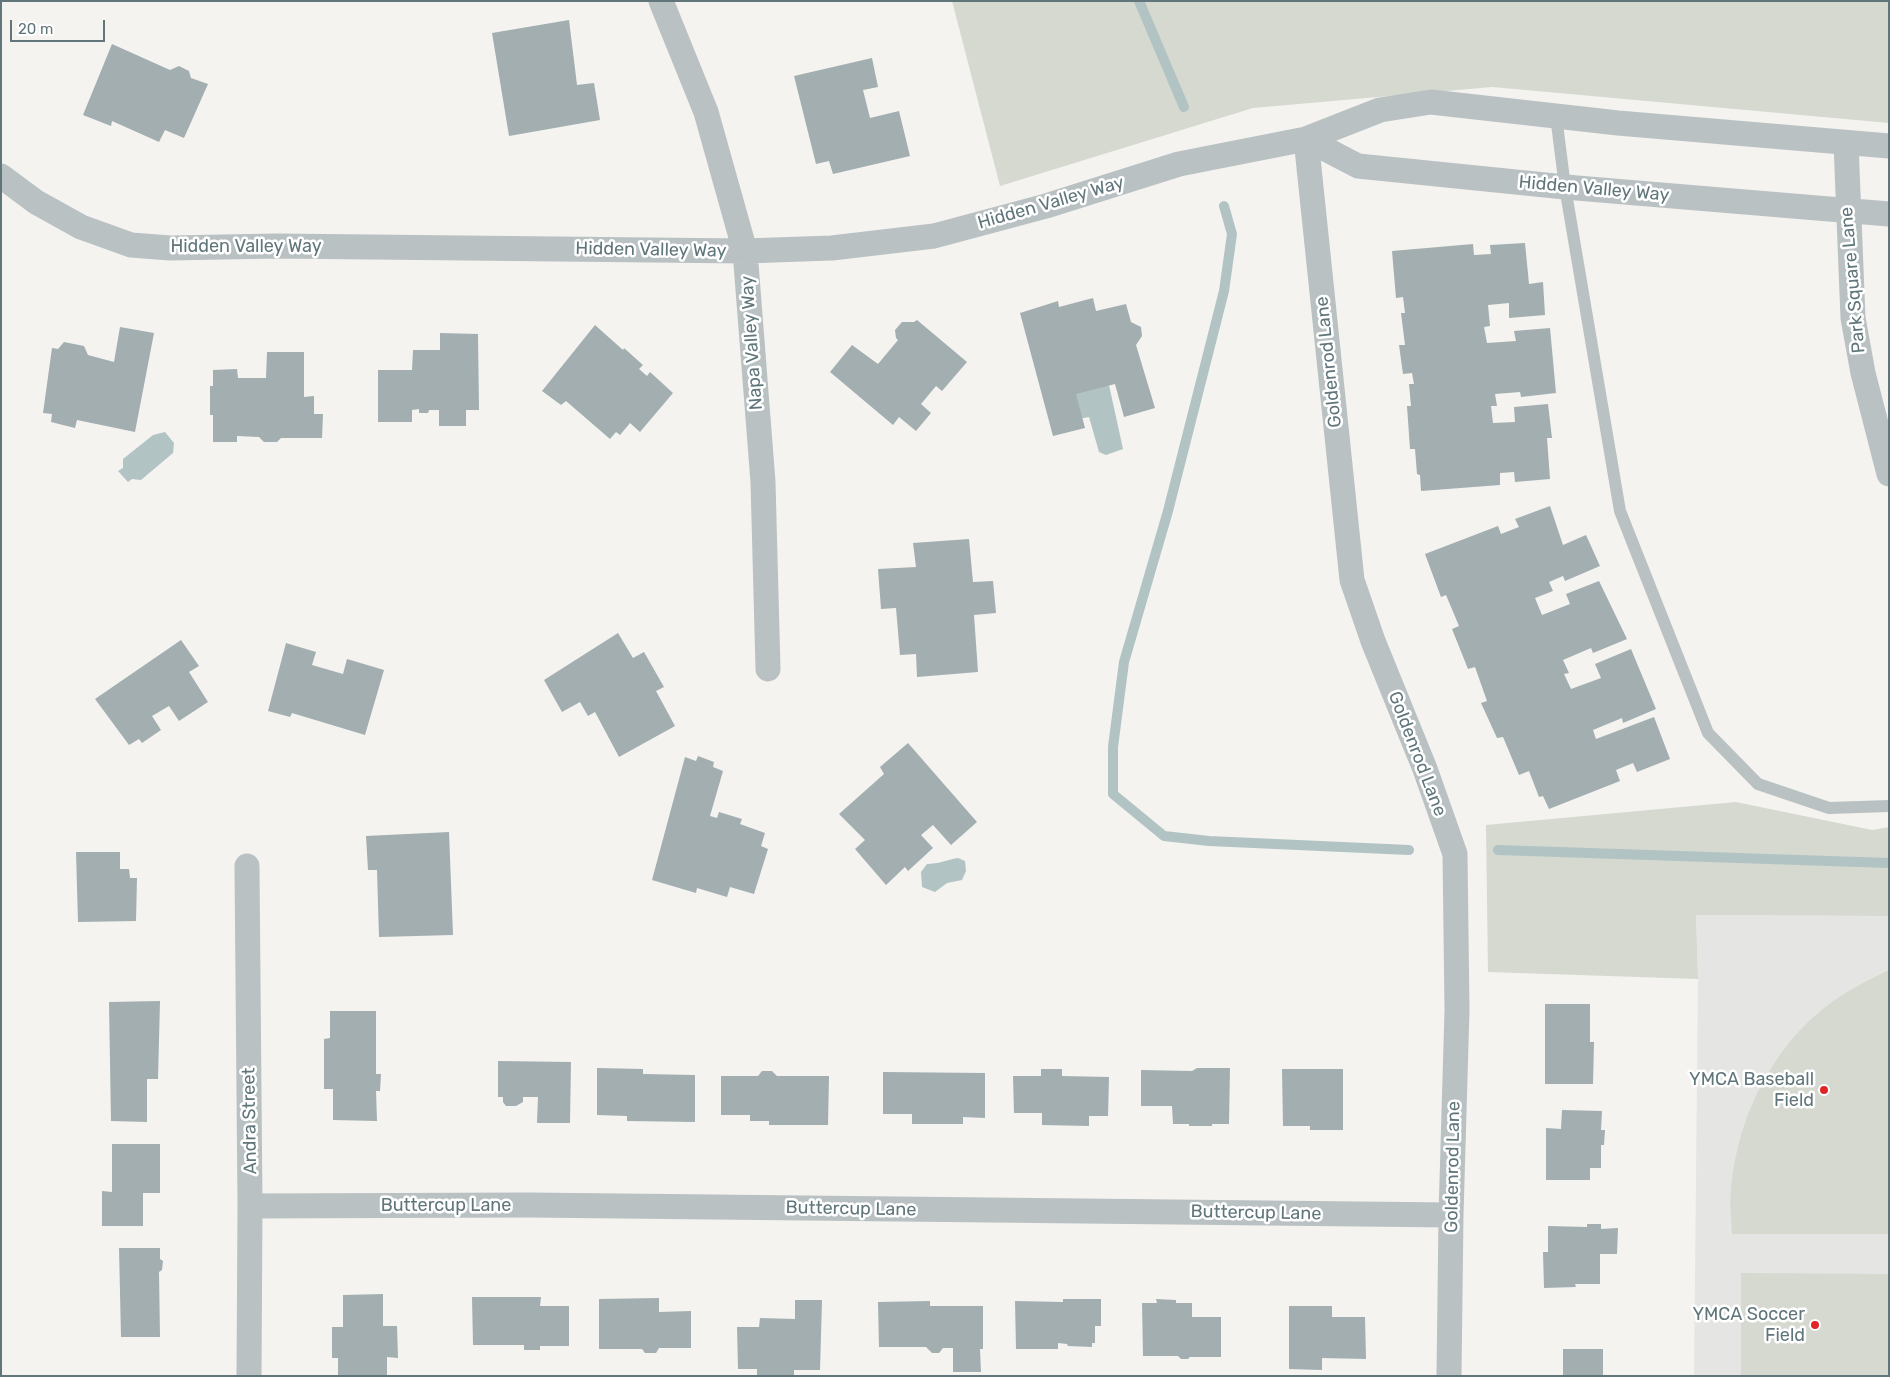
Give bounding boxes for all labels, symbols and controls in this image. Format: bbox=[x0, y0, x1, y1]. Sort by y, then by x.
scale bar bbox=[12, 10, 108, 42]
text: 20 m bbox=[18, 20, 53, 38]
street label: Hidden Valley Way bbox=[975, 172, 1127, 234]
street label: Hidden Valley Way bbox=[1518, 172, 1670, 206]
street label: Park Square Lane bbox=[1836, 206, 1870, 354]
street label: Hidden Valley Way bbox=[170, 236, 322, 258]
street label: Hidden Valley Way bbox=[575, 238, 727, 262]
street label: Napa Valley Way bbox=[737, 275, 767, 411]
street label: Goldenrod Lane bbox=[1311, 295, 1347, 429]
street label: Goldenrod Lane bbox=[1383, 689, 1451, 819]
street label: Andra Street bbox=[238, 1067, 262, 1175]
place label: YMCA Baseball Field bbox=[1689, 1069, 1814, 1112]
marker: YMCA Baseball Field bbox=[1818, 1084, 1830, 1096]
street label: Goldenrod Lane bbox=[1441, 1101, 1465, 1233]
street label: Buttercup Lane bbox=[381, 1195, 511, 1217]
street label: Buttercup Lane bbox=[785, 1197, 917, 1221]
street label: Buttercup Lane bbox=[1190, 1201, 1322, 1225]
place label: YMCA Soccer Field bbox=[1692, 1304, 1805, 1346]
marker: YMCA Soccer Field bbox=[1809, 1319, 1821, 1331]

